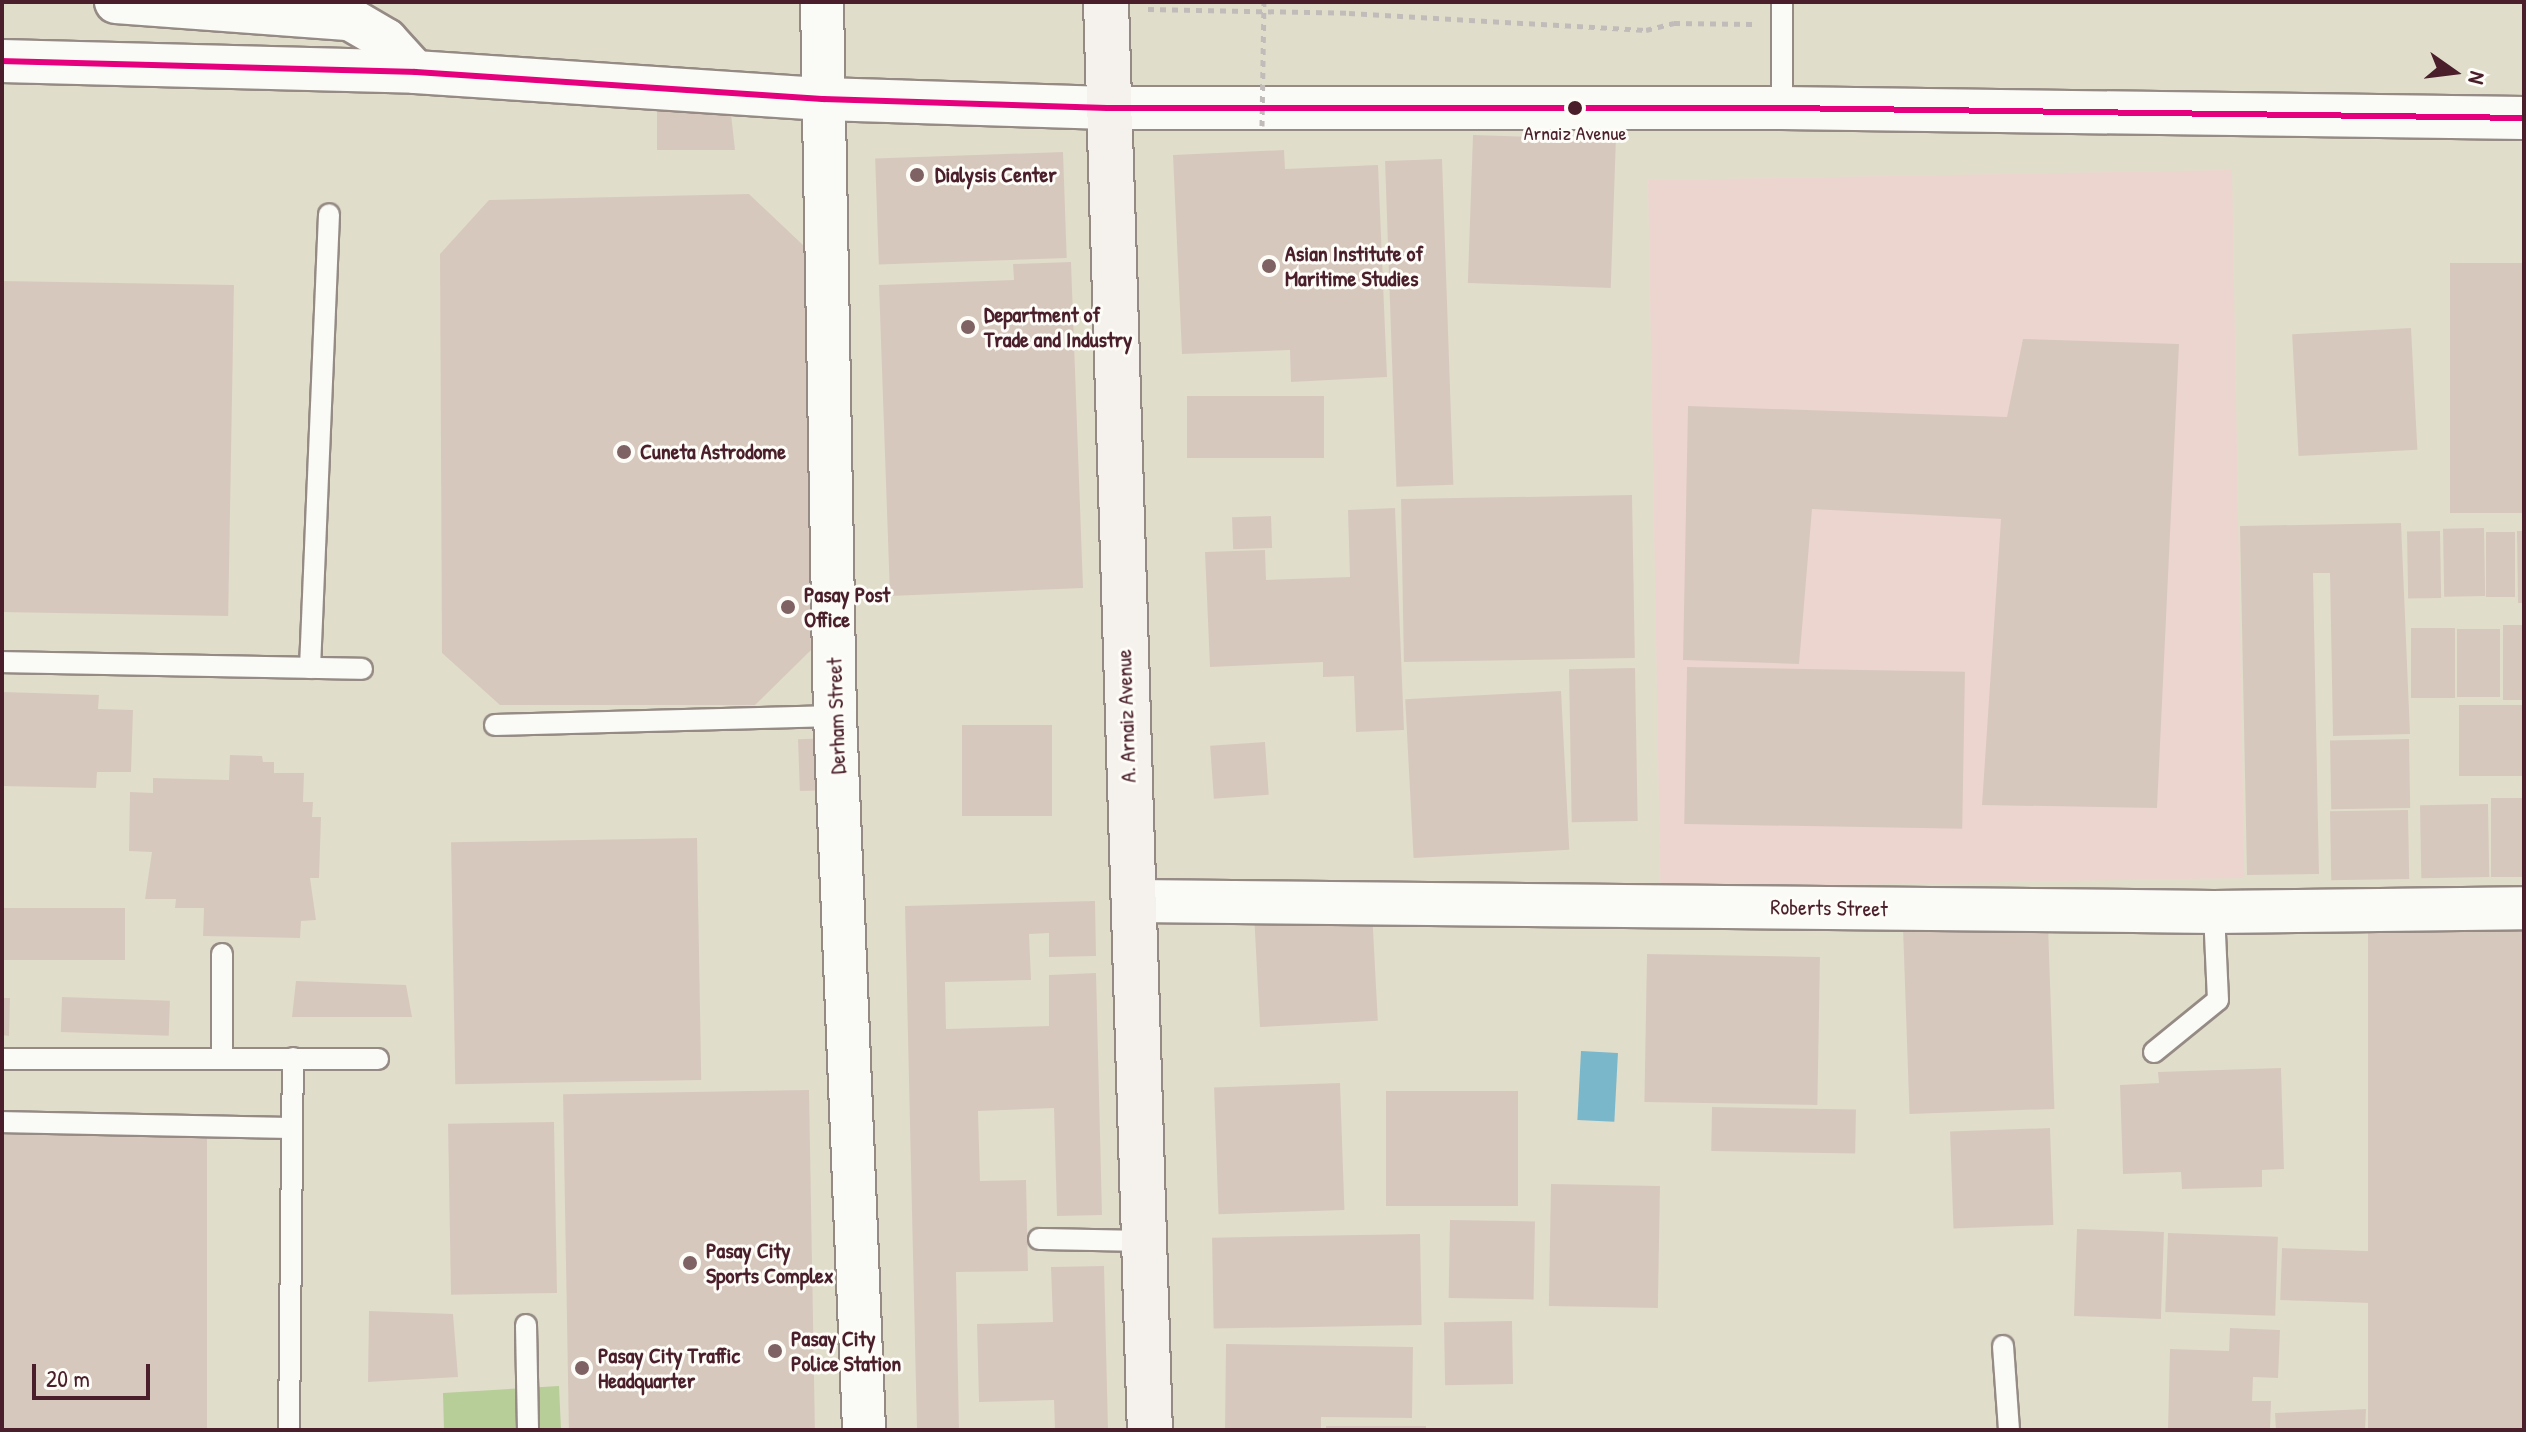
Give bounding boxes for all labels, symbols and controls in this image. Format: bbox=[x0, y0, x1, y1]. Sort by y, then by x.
north arrow bbox=[2414, 32, 2494, 112]
text: N bbox=[2461, 68, 2493, 87]
marker: Arnaiz Avenue bbox=[1567, 100, 1583, 116]
place label: Arnaiz Avenue bbox=[1524, 120, 1626, 144]
place label: Dialysis Center bbox=[935, 162, 1057, 188]
marker: Dialysis Center bbox=[906, 164, 928, 186]
place label: Asian Institute of Maritime Studies bbox=[1285, 240, 1423, 292]
marker: Asian Institute of Maritime Studies bbox=[1260, 257, 1278, 275]
place label: Department of Trade and Industry bbox=[984, 301, 1132, 352]
marker: Department of Trade and Industry bbox=[959, 318, 977, 336]
place label: Cuneta Astrodome bbox=[640, 439, 786, 465]
marker: Cuneta Astrodome bbox=[615, 443, 633, 461]
place label: Pasay Post Office bbox=[804, 581, 890, 632]
marker: Pasay Post Office bbox=[779, 598, 797, 616]
street label: A. Arnaiz Avenue bbox=[1110, 649, 1142, 783]
street label: Derham Street bbox=[821, 657, 851, 775]
street label: Roberts Street bbox=[1770, 894, 1888, 922]
place label: Pasay City Sports Complex bbox=[706, 1237, 834, 1288]
marker: Pasay City Sports Complex bbox=[681, 1254, 699, 1272]
place label: Pasay City Police Station bbox=[791, 1325, 901, 1376]
place label: Pasay City Traffic Headquarter bbox=[598, 1342, 740, 1394]
marker: Pasay City Police Station bbox=[766, 1342, 784, 1360]
scale bar bbox=[36, 1348, 154, 1398]
marker: Pasay City Traffic Headquarter bbox=[573, 1359, 591, 1377]
text: 20 m bbox=[46, 1362, 90, 1394]

